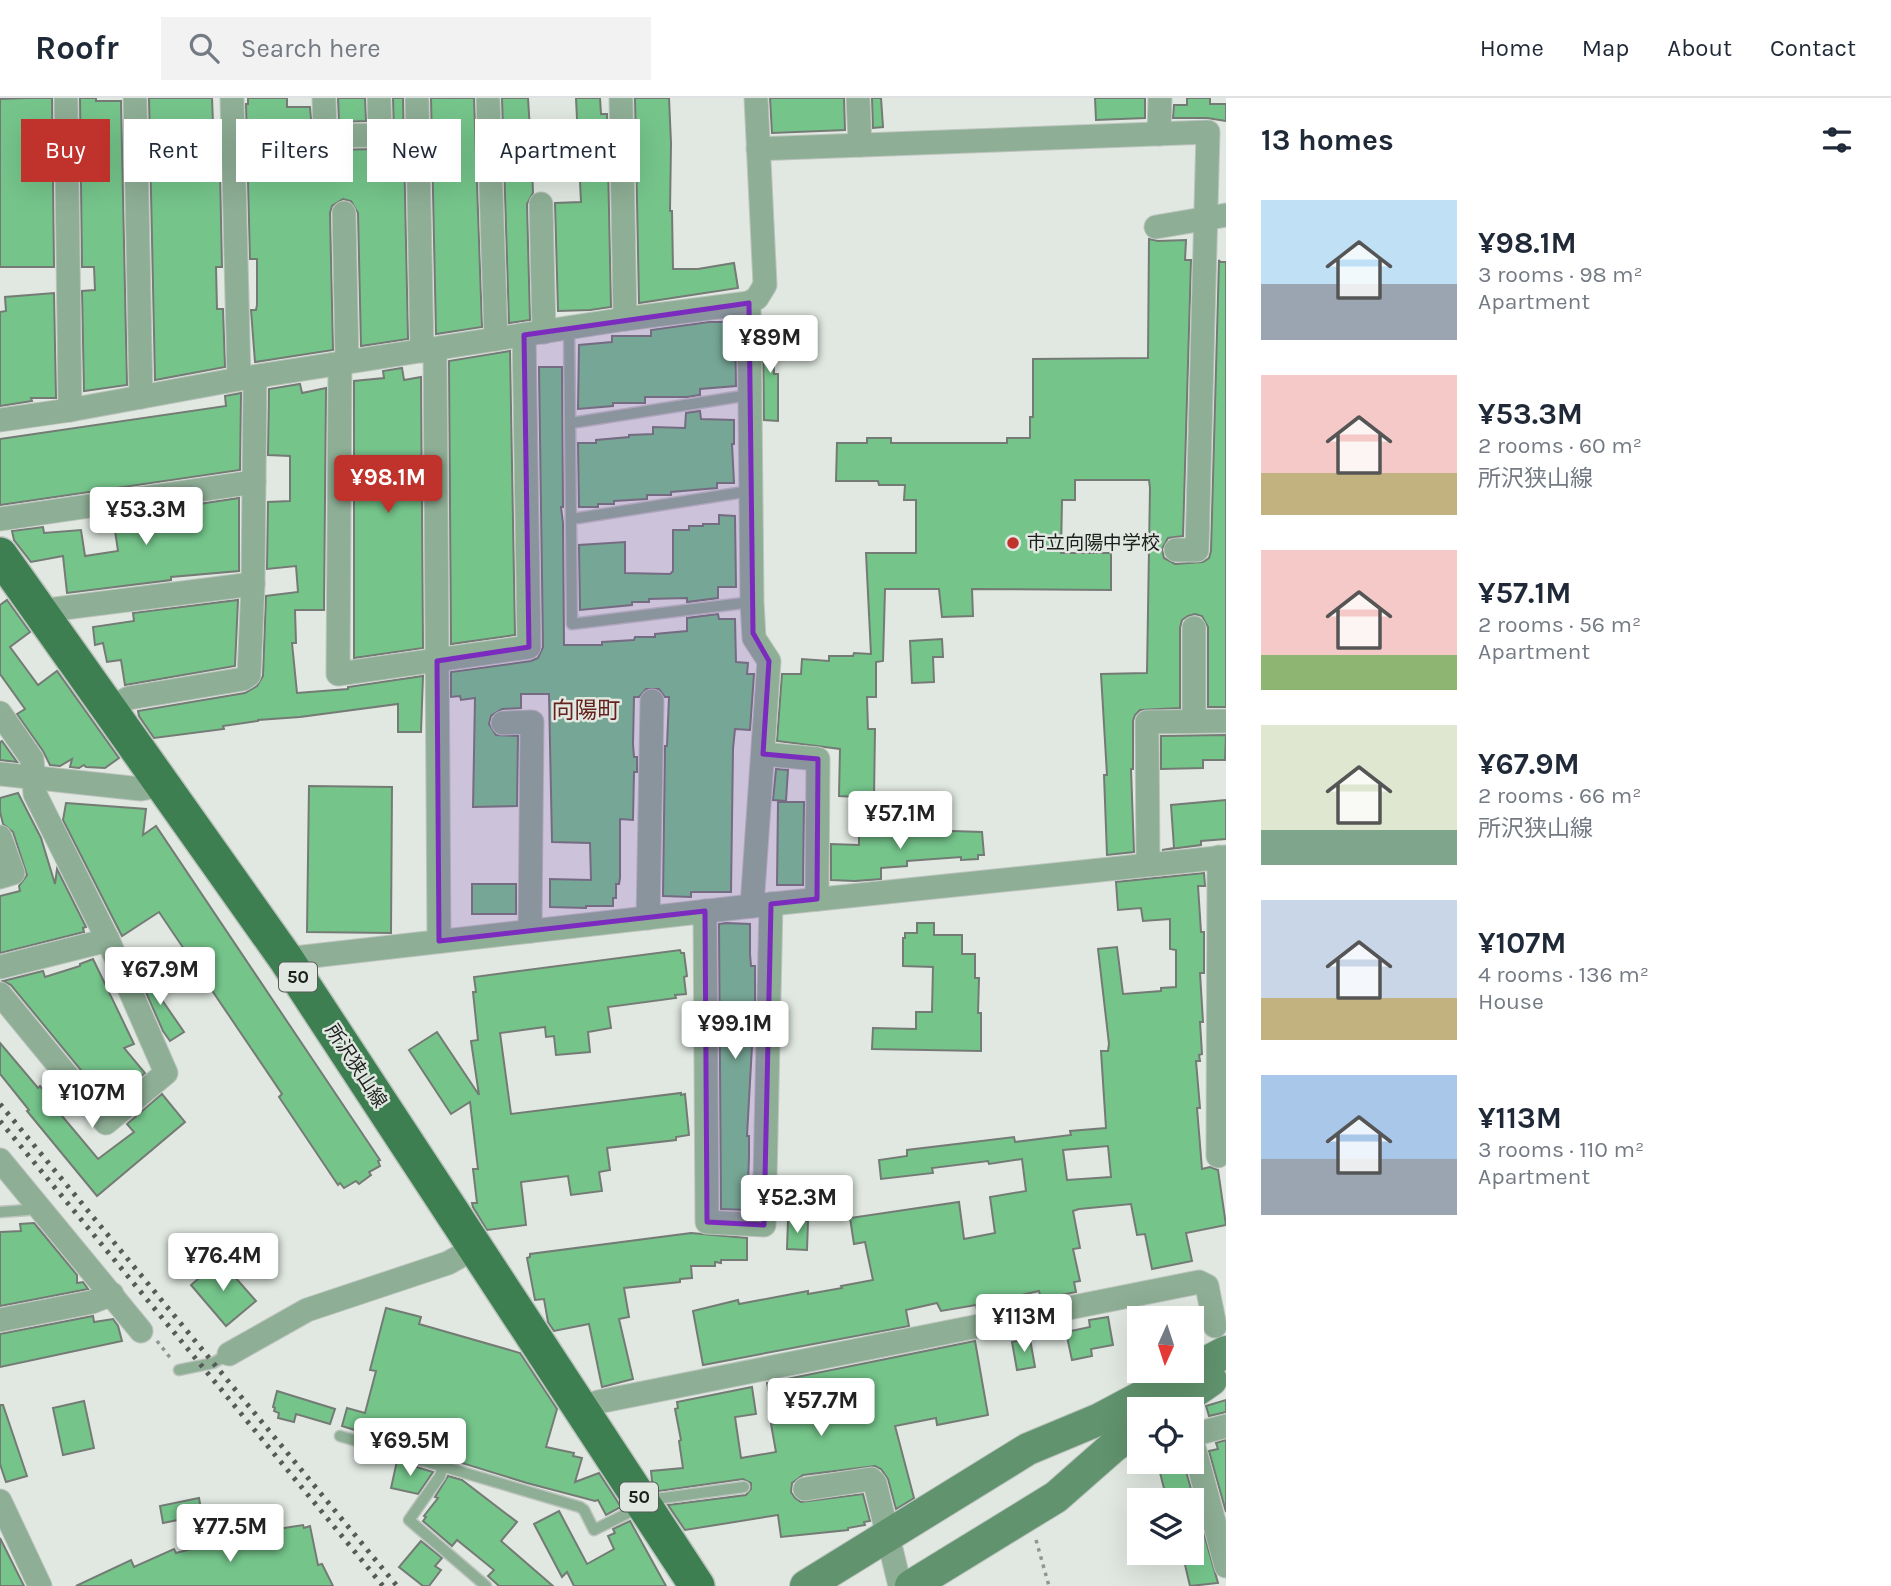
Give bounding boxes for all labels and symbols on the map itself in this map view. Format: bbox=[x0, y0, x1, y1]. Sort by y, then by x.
pin: ¥89M bbox=[729, 316, 811, 375]
pin: ¥98.1M bbox=[331, 456, 445, 515]
pin: ¥53.3M bbox=[89, 488, 203, 547]
place label: 市立向陽中学校 bbox=[1027, 532, 1160, 554]
marker: 市立向陽中学校 bbox=[1005, 535, 1021, 551]
district label: 向陽町 bbox=[552, 697, 621, 724]
pin: ¥57.1M bbox=[843, 792, 957, 851]
pin: ¥67.9M bbox=[103, 948, 217, 1007]
road number: 50 bbox=[279, 962, 317, 992]
pin: ¥99.1M bbox=[678, 1002, 792, 1061]
street label: 所沢狭山線 bbox=[321, 1020, 391, 1112]
pin: ¥107M bbox=[43, 1070, 141, 1130]
pin: ¥52.3M bbox=[740, 1176, 854, 1235]
pin: ¥76.4M bbox=[166, 1234, 280, 1293]
pin: ¥113M bbox=[975, 1294, 1073, 1354]
north arrow bbox=[1127, 1306, 1204, 1382]
pin: ¥57.7M bbox=[764, 1378, 878, 1438]
pin: ¥69.5M bbox=[353, 1418, 467, 1478]
road number: 50 bbox=[620, 1482, 658, 1512]
pin: ¥77.5M bbox=[173, 1504, 287, 1564]

